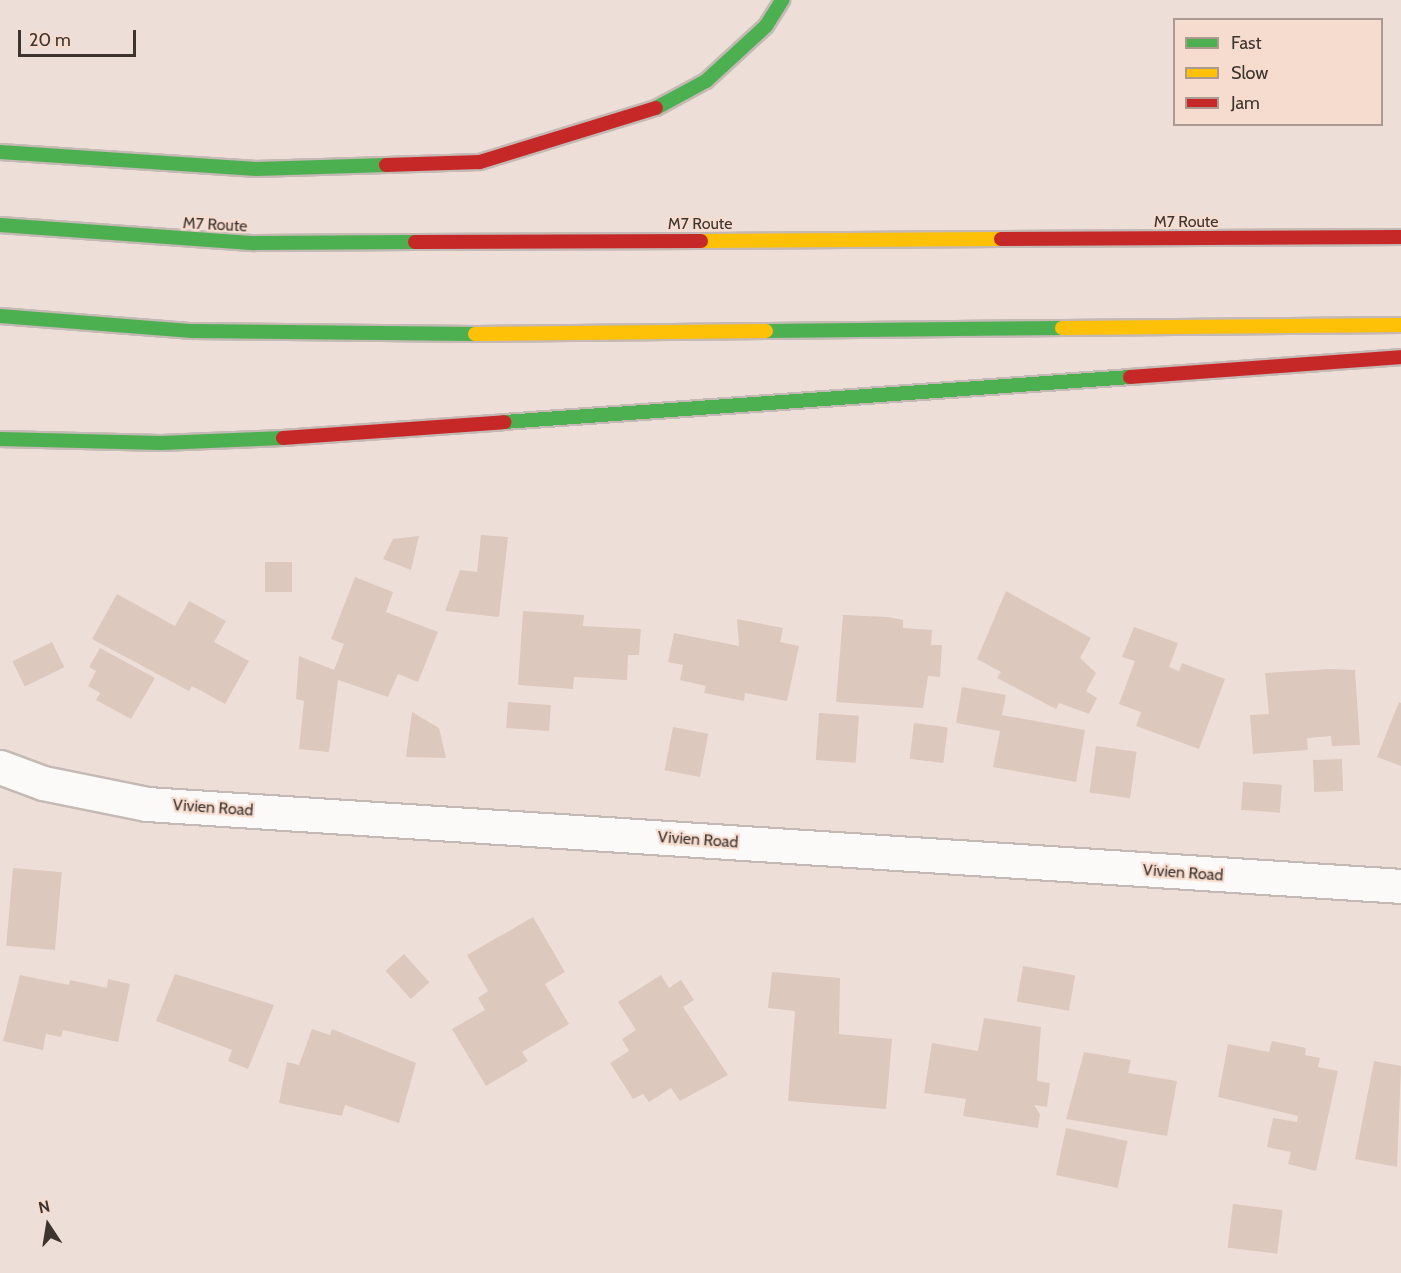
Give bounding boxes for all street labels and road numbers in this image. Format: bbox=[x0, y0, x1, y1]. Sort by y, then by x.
street label: M7 Route bbox=[1154, 212, 1218, 232]
street label: M7 Route bbox=[182, 214, 248, 236]
street label: M7 Route bbox=[668, 214, 732, 234]
street label: Vivien Road bbox=[172, 796, 254, 820]
street label: Vivien Road bbox=[657, 828, 739, 852]
street label: Vivien Road bbox=[1142, 861, 1224, 885]

